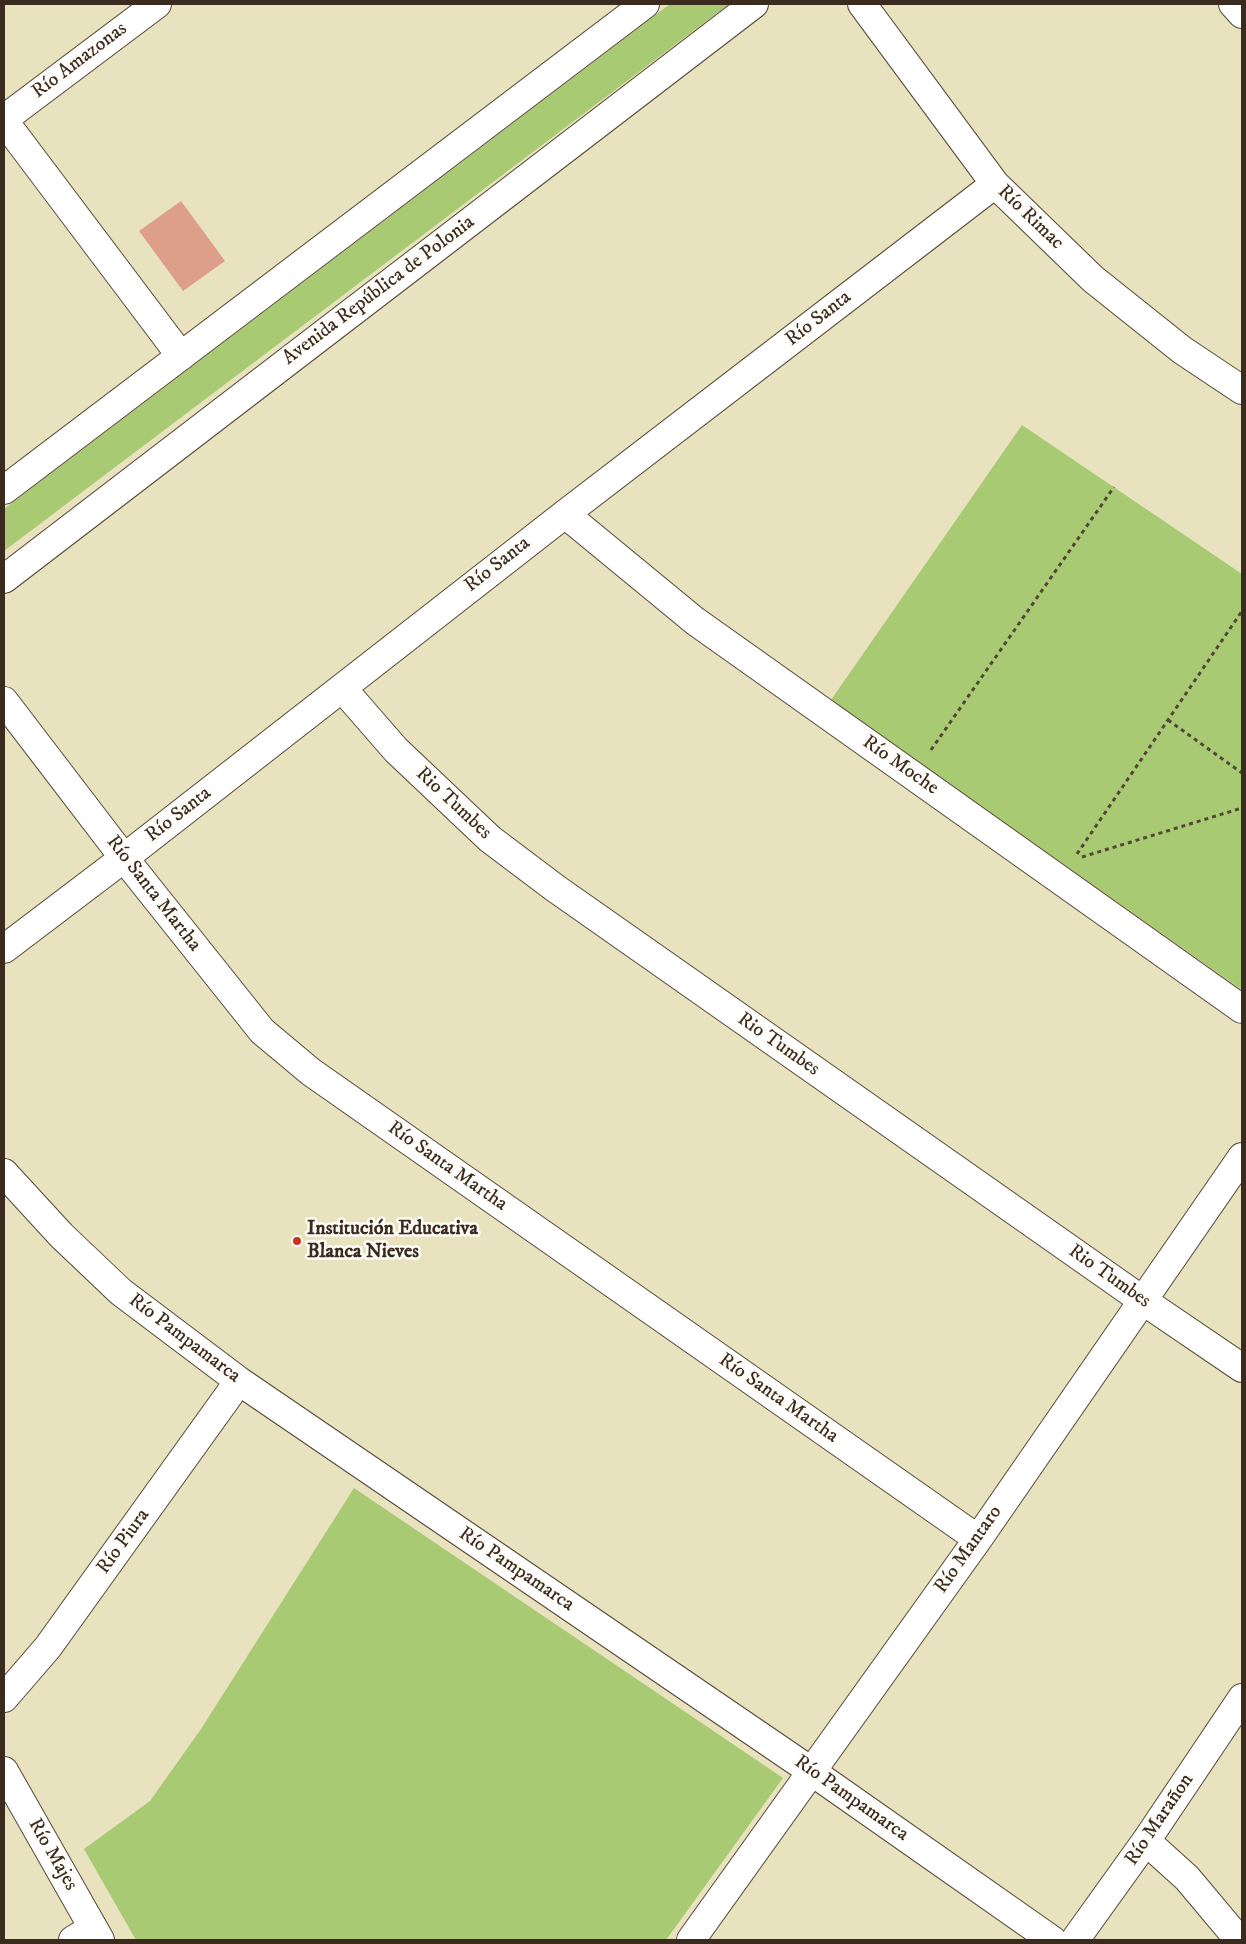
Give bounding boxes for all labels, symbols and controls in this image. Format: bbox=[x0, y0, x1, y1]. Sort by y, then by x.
street label: Río Amazonas bbox=[28, 17, 132, 105]
street label: Río Rimac bbox=[992, 181, 1068, 255]
street label: Avenida República de Polonia bbox=[278, 211, 480, 371]
street label: Río Santa bbox=[781, 286, 857, 352]
street label: Río Santa bbox=[460, 532, 536, 598]
street label: Río Moche bbox=[857, 731, 943, 801]
street label: Rio Tumbes bbox=[410, 763, 496, 845]
street label: Río Santa bbox=[141, 782, 217, 848]
street label: Río Santa Martha bbox=[100, 831, 206, 957]
street label: Rio Tumbes bbox=[732, 1008, 824, 1082]
street label: Río Santa Martha bbox=[383, 1117, 511, 1217]
place label: Institución Educativa Blanca Nieves bbox=[307, 1218, 478, 1265]
marker: Institución Educativa Blanca Nieves bbox=[291, 1235, 303, 1247]
street label: Rio Tumbes bbox=[1063, 1240, 1155, 1314]
street label: Río Pampamarca bbox=[123, 1289, 245, 1389]
street label: Río Santa Martha bbox=[714, 1349, 842, 1449]
street label: Río Mantaro bbox=[930, 1501, 1008, 1599]
street label: Río Piura bbox=[92, 1505, 156, 1579]
street label: Río Pampamarca bbox=[454, 1523, 578, 1617]
street label: Río Pampamarca bbox=[789, 1751, 913, 1847]
street label: Río Marañon bbox=[1120, 1769, 1200, 1871]
street label: Río Majes bbox=[22, 1815, 82, 1895]

